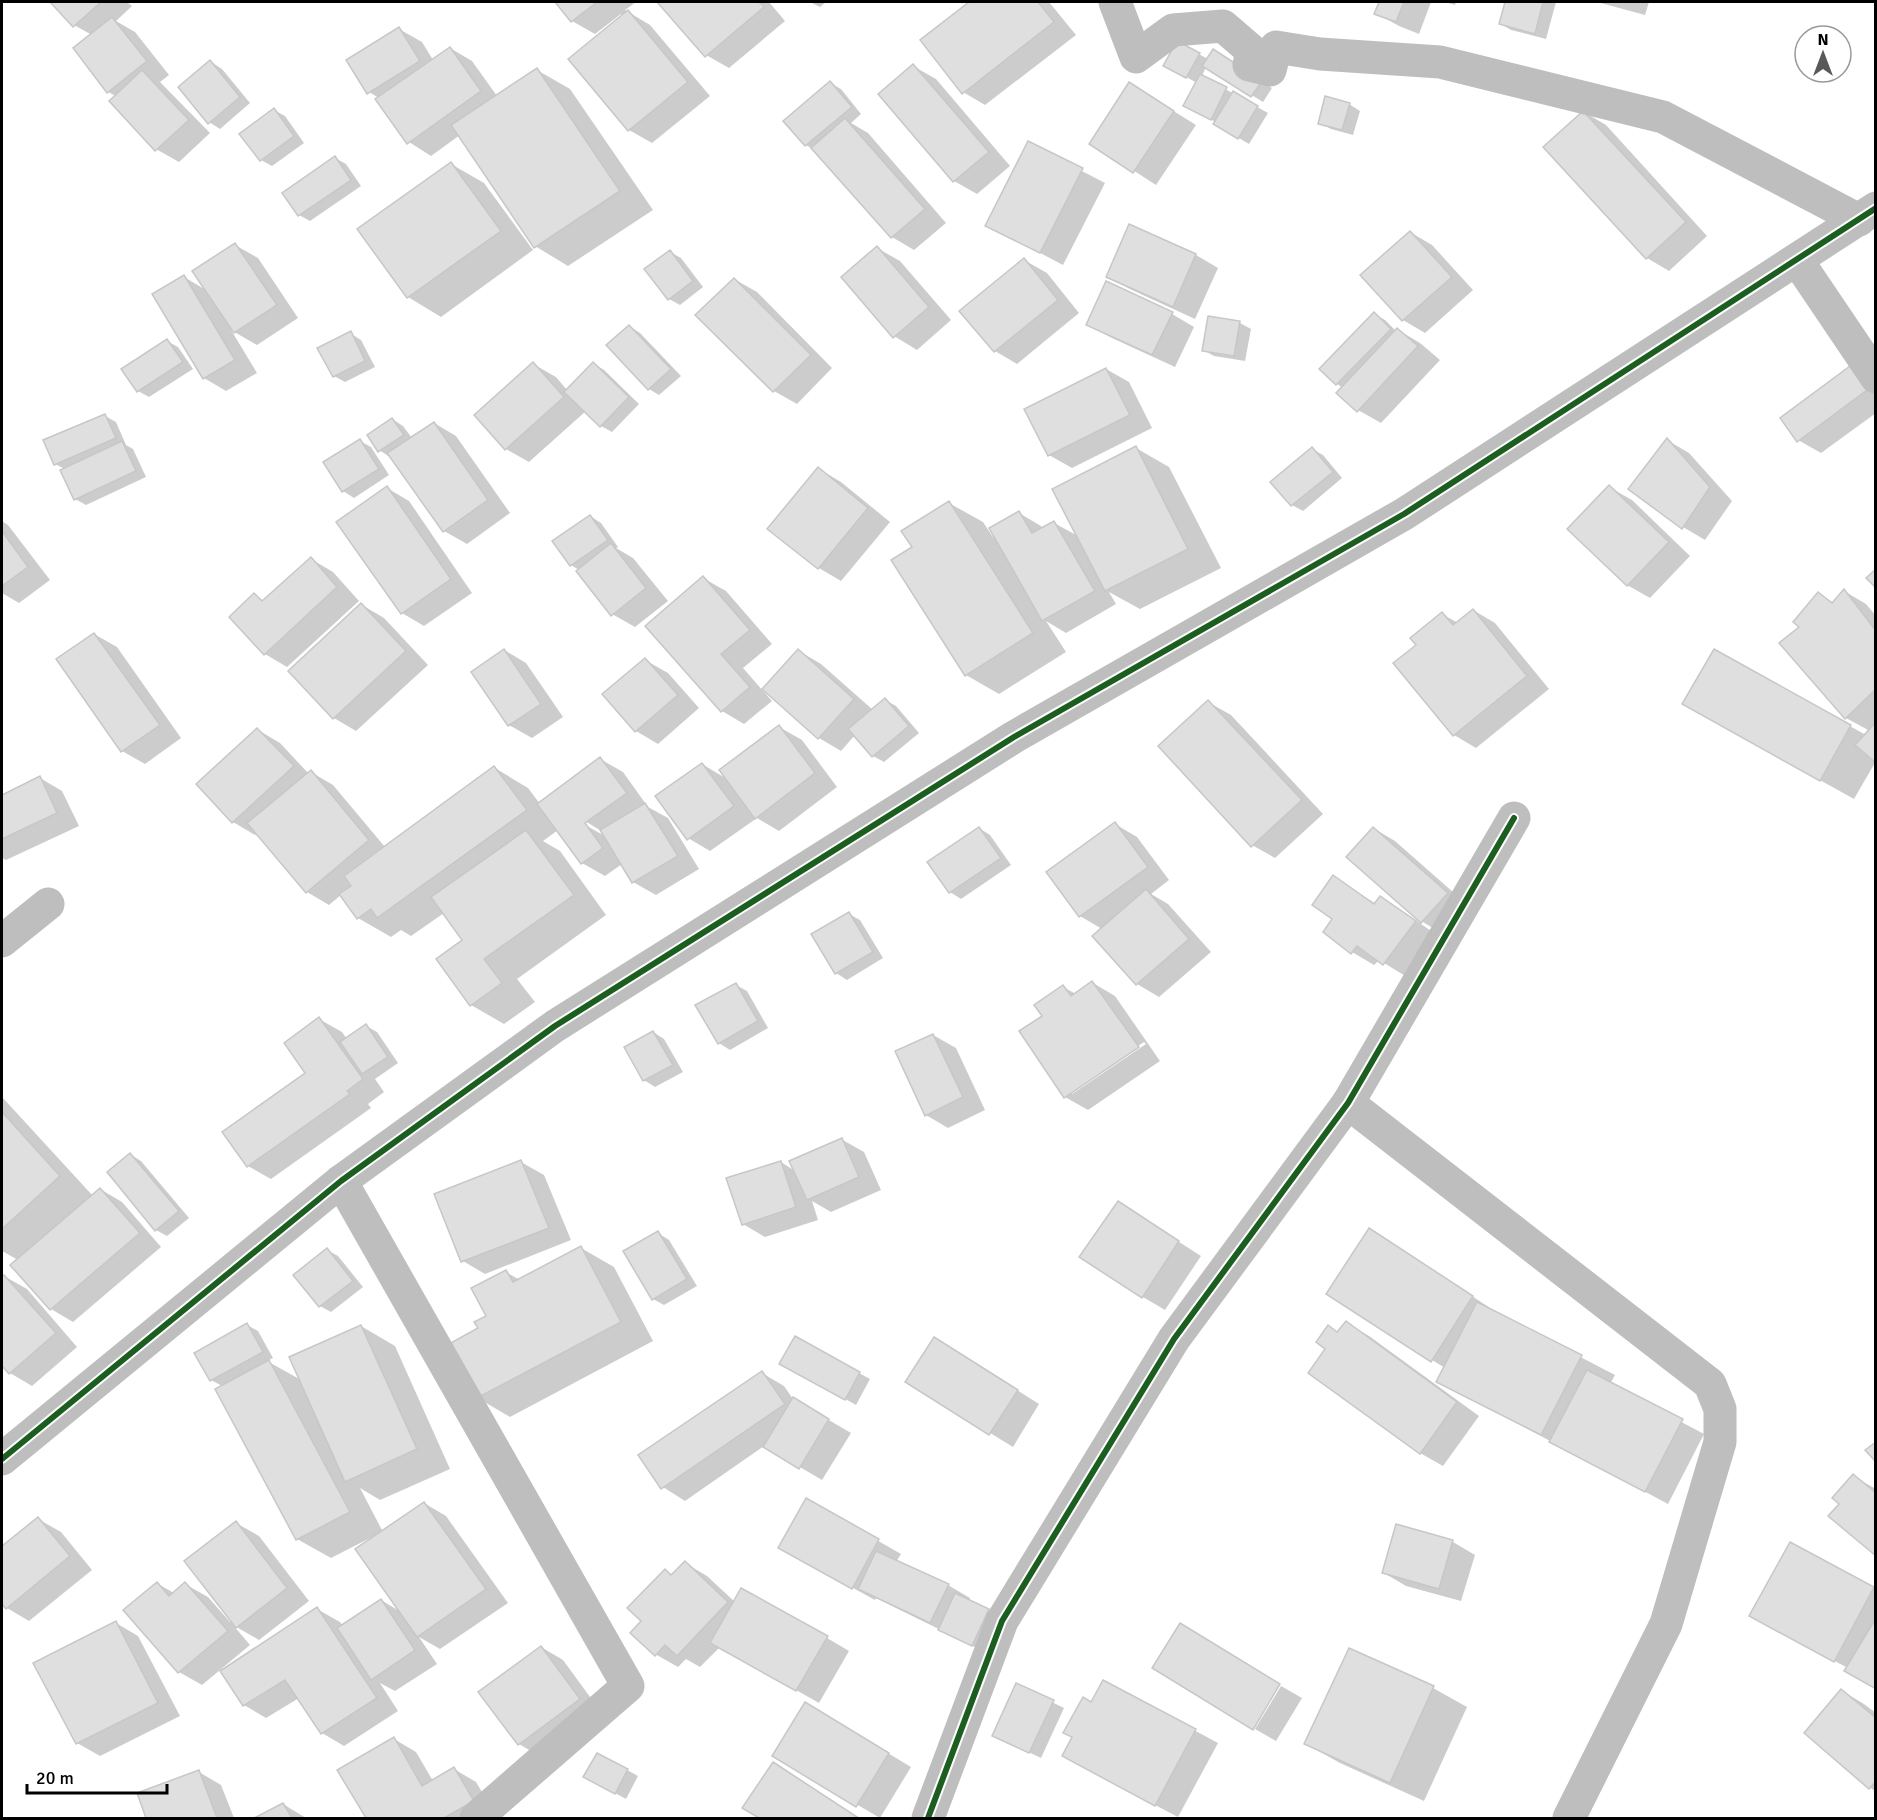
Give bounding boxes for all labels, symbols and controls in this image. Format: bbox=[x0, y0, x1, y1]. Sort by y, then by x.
north arrow bbox=[1793, 24, 1853, 84]
text: N bbox=[1817, 30, 1829, 50]
scale bar bbox=[27, 1757, 166, 1795]
text: 20 m bbox=[36, 1767, 74, 1789]

